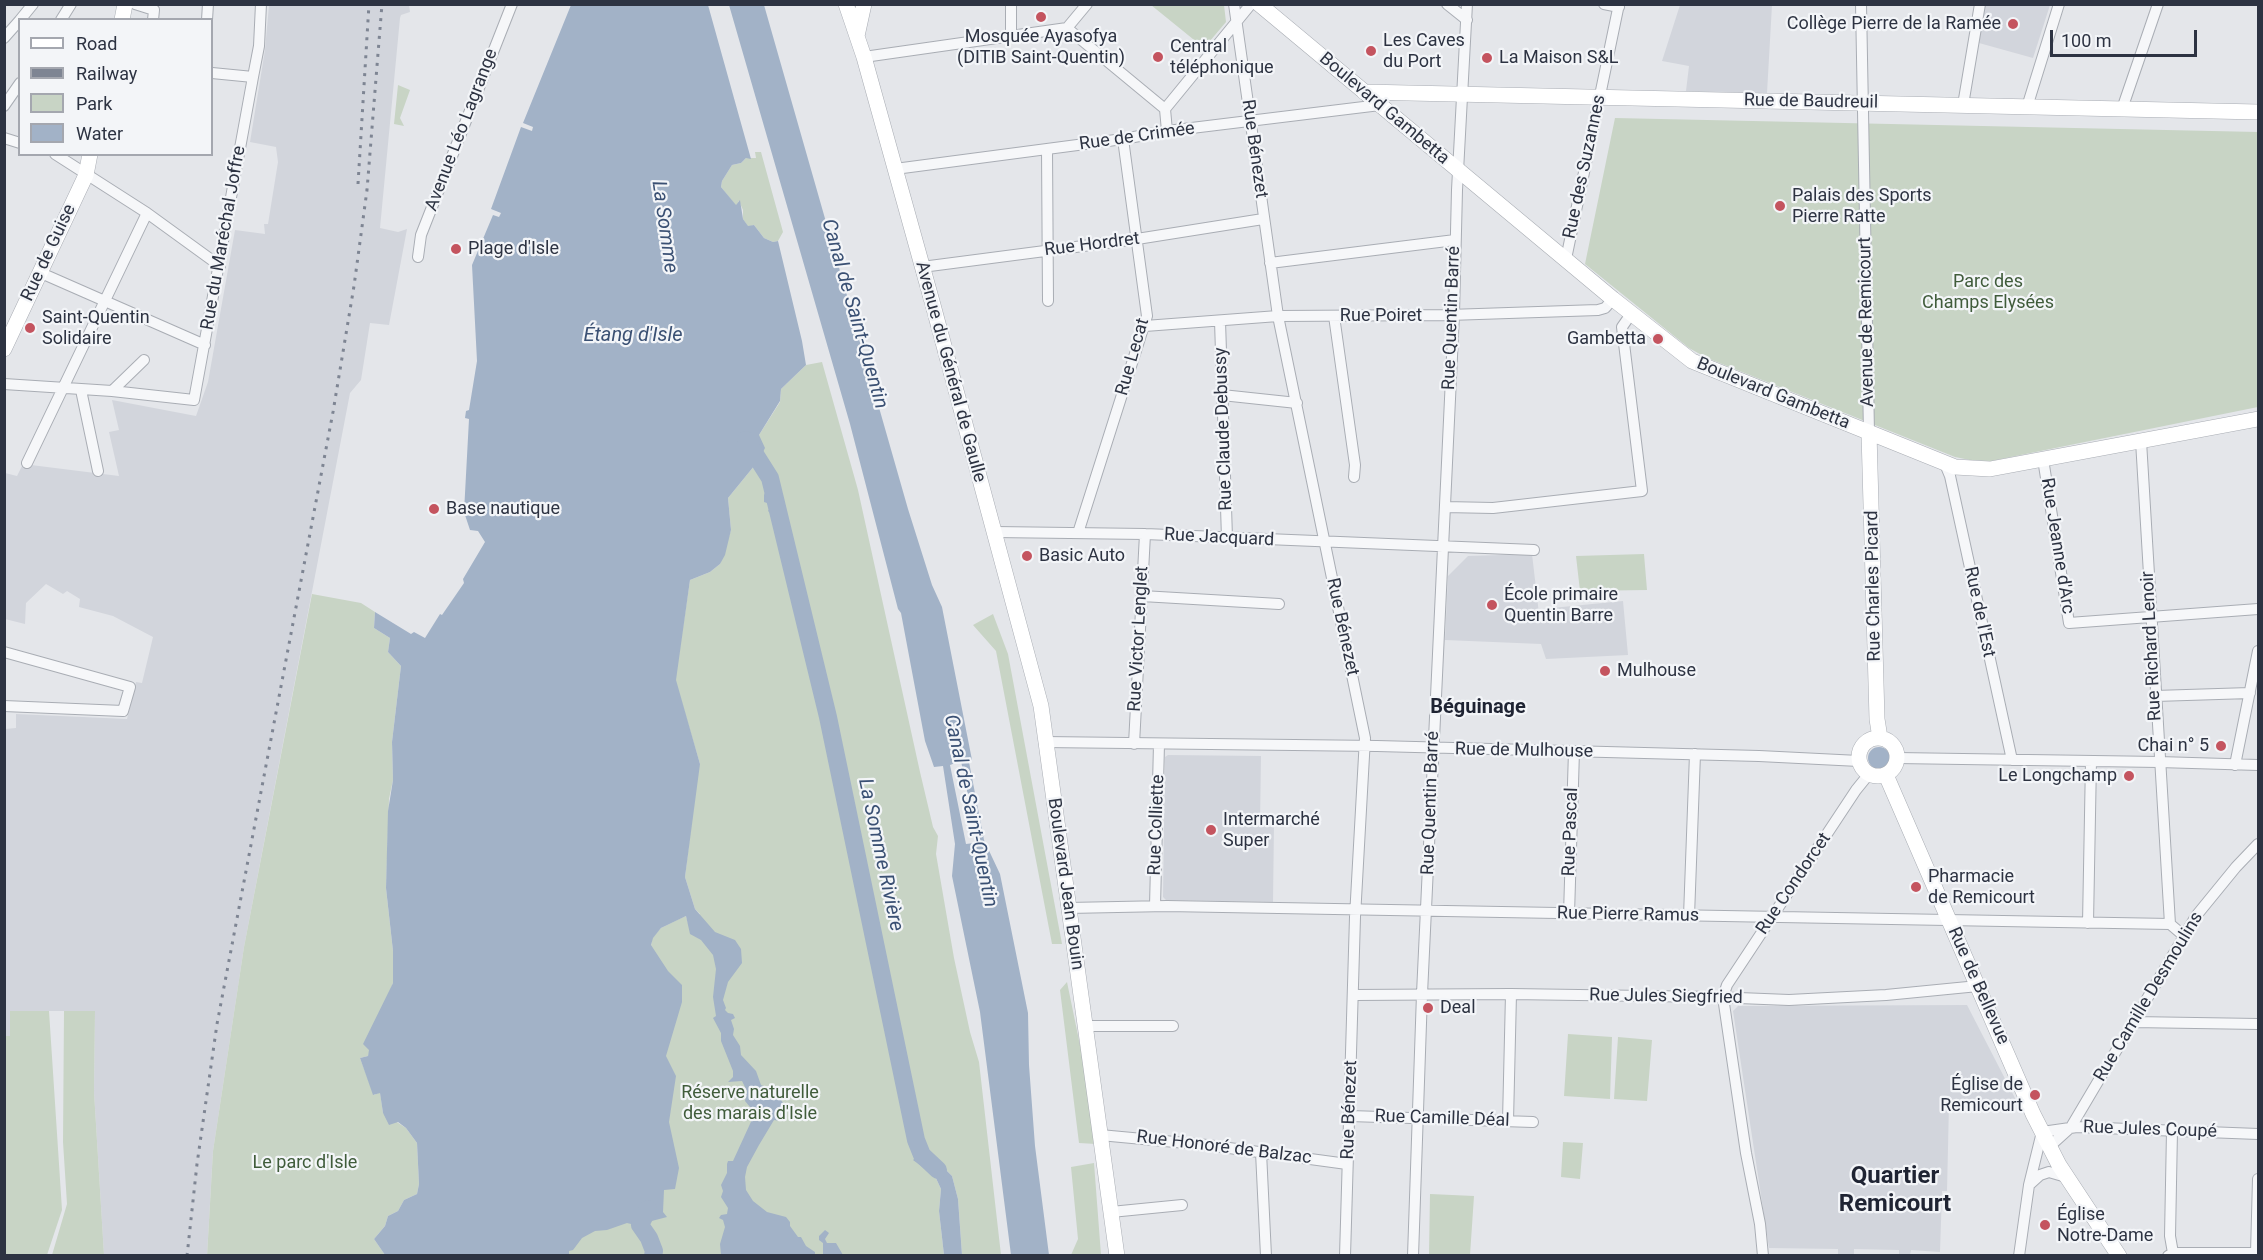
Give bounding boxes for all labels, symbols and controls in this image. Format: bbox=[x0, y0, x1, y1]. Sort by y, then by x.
marker: Mosquée Ayasofya (DITIB Saint-Quentin) bbox=[1034, 10, 1048, 24]
place label: Collège Pierre de la Ramée bbox=[1787, 13, 2001, 35]
marker: Collège Pierre de la Ramée bbox=[2006, 17, 2020, 31]
legend bbox=[18, 18, 213, 156]
scale bar bbox=[2053, 18, 2200, 56]
place label: Mosquée Ayasofya (DITIB Saint-Quentin) bbox=[957, 26, 1125, 68]
place label: Les Caves du Port bbox=[1383, 30, 1465, 72]
text: 100 m bbox=[2061, 30, 2112, 51]
text: Road bbox=[76, 33, 117, 54]
place label: Central téléphonique bbox=[1170, 36, 1274, 78]
marker: Les Caves du Port bbox=[1364, 44, 1378, 58]
street label: Avenue Léo Lagrange bbox=[421, 46, 503, 214]
place label: La Maison S&L bbox=[1499, 47, 1618, 69]
street label: Boulevard Gambetta bbox=[1315, 48, 1453, 170]
marker: Central téléphonique bbox=[1151, 50, 1165, 64]
marker: La Maison S&L bbox=[1480, 51, 1494, 65]
text: Railway bbox=[76, 63, 137, 84]
street label: Rue de Baudreuil bbox=[1744, 90, 1878, 114]
text: Park bbox=[76, 93, 112, 114]
street label: Rue des Suzannes bbox=[1559, 93, 1611, 241]
street label: Rue Bénezet bbox=[1236, 98, 1272, 200]
street label: Rue de Crimée bbox=[1078, 118, 1196, 156]
text: Water bbox=[76, 123, 123, 144]
street label: Rue du Maréchal Joffre bbox=[197, 144, 251, 332]
water label: La Somme bbox=[646, 179, 682, 275]
place label: Palais des Sports Pierre Ratte bbox=[1792, 185, 1932, 228]
marker: Palais des Sports Pierre Ratte bbox=[1773, 199, 1787, 213]
street label: Rue de Guise bbox=[17, 201, 81, 305]
water label: Canal de Saint-Quentin bbox=[815, 216, 893, 412]
street label: Rue Hordret bbox=[1043, 228, 1141, 262]
street label: Avenue de Remicourt bbox=[1855, 237, 1879, 407]
place label: Plage d'Isle bbox=[468, 238, 559, 260]
marker: Plage d'Isle bbox=[449, 242, 463, 256]
street label: Rue Quentin Barré bbox=[1439, 246, 1465, 390]
street label: Avenue du Général de Gaulle bbox=[910, 259, 990, 485]
park label: Parc des Champs Elysées bbox=[1922, 271, 2054, 314]
street label: Rue Poiret bbox=[1340, 305, 1422, 327]
place label: Saint-Quentin Solidaire bbox=[42, 307, 150, 350]
street label: Rue Lecat bbox=[1112, 316, 1154, 398]
marker: Saint-Quentin Solidaire bbox=[23, 321, 37, 335]
water label: Étang d'Isle bbox=[583, 324, 683, 348]
place label: Gambetta bbox=[1567, 328, 1646, 350]
marker: Gambetta bbox=[1651, 332, 1665, 346]
street label: Rue Claude Debussy bbox=[1210, 347, 1238, 511]
street label: Boulevard Gambetta bbox=[1693, 353, 1853, 435]
street label: Rue Jeanne d'Arc bbox=[2036, 476, 2078, 616]
place label: Base nautique bbox=[446, 498, 560, 520]
marker: Base nautique bbox=[427, 502, 441, 516]
street label: Rue Charles Picard bbox=[1862, 510, 1886, 662]
street label: Rue Jacquard bbox=[1163, 524, 1275, 552]
place label: Basic Auto bbox=[1039, 545, 1125, 567]
marker: Basic Auto bbox=[1020, 549, 1034, 563]
street label: Rue de l'Est bbox=[1959, 565, 1999, 659]
street label: Rue Victor Lenglet bbox=[1124, 566, 1154, 712]
street label: Rue Richard Lenoir bbox=[2137, 570, 2167, 722]
street label: Rue Bénezet bbox=[1321, 576, 1363, 678]
place label: École primaire Quentin Barre bbox=[1504, 584, 1618, 626]
marker: École primaire Quentin Barre bbox=[1485, 598, 1499, 612]
place label: Mulhouse bbox=[1617, 660, 1696, 682]
marker: Mulhouse bbox=[1598, 664, 1612, 678]
district label: Béguinage bbox=[1430, 696, 1526, 720]
water label: Canal de Saint-Quentin bbox=[938, 713, 1002, 909]
street label: Rue Quentin Barré bbox=[1418, 731, 1444, 875]
place label: Chai n° 5 bbox=[2137, 735, 2209, 757]
street label: Rue de Mulhouse bbox=[1455, 739, 1593, 763]
marker: Chai n° 5 bbox=[2214, 739, 2228, 753]
place label: Le Longchamp bbox=[1998, 765, 2117, 787]
marker: Le Longchamp bbox=[2122, 769, 2136, 783]
street label: Rue Colliette bbox=[1144, 774, 1170, 876]
water label: La Somme Rivière bbox=[852, 776, 908, 934]
street label: Rue Pascal bbox=[1559, 787, 1583, 877]
street label: Boulevard Jean Bouin bbox=[1042, 797, 1088, 971]
place label: Intermarché Super bbox=[1223, 809, 1320, 852]
marker: Intermarché Super bbox=[1204, 823, 1218, 837]
street label: Rue Condorcet bbox=[1752, 829, 1836, 939]
place label: Pharmacie de Remicourt bbox=[1928, 866, 2035, 908]
marker: Pharmacie de Remicourt bbox=[1909, 880, 1923, 894]
street label: Rue Pierre Ramus bbox=[1557, 903, 1699, 927]
street label: Rue Camille Desmoulins bbox=[2090, 908, 2208, 1086]
street label: Rue de Bellevue bbox=[1942, 924, 2014, 1048]
street label: Rue Jules Siegfried bbox=[1589, 985, 1743, 1009]
place label: Deal bbox=[1440, 997, 1476, 1019]
marker: Deal bbox=[1421, 1001, 1435, 1015]
street label: Rue Bénezet bbox=[1337, 1060, 1363, 1160]
place label: Église de Remicourt bbox=[1940, 1074, 2023, 1116]
park label: Réserve naturelle des marais d'Isle bbox=[681, 1082, 819, 1124]
marker: Église de Remicourt bbox=[2028, 1088, 2042, 1102]
street label: Rue Camille Déal bbox=[1374, 1106, 1510, 1132]
street label: Rue Jules Coupé bbox=[2083, 1117, 2217, 1143]
street label: Rue Honoré de Balzac bbox=[1135, 1127, 1313, 1169]
park label: Le parc d'Isle bbox=[253, 1152, 357, 1174]
district label: Quartier Remicourt bbox=[1839, 1163, 1951, 1219]
place label: Église Notre-Dame bbox=[2057, 1204, 2153, 1246]
marker: Église Notre-Dame bbox=[2038, 1218, 2052, 1232]

